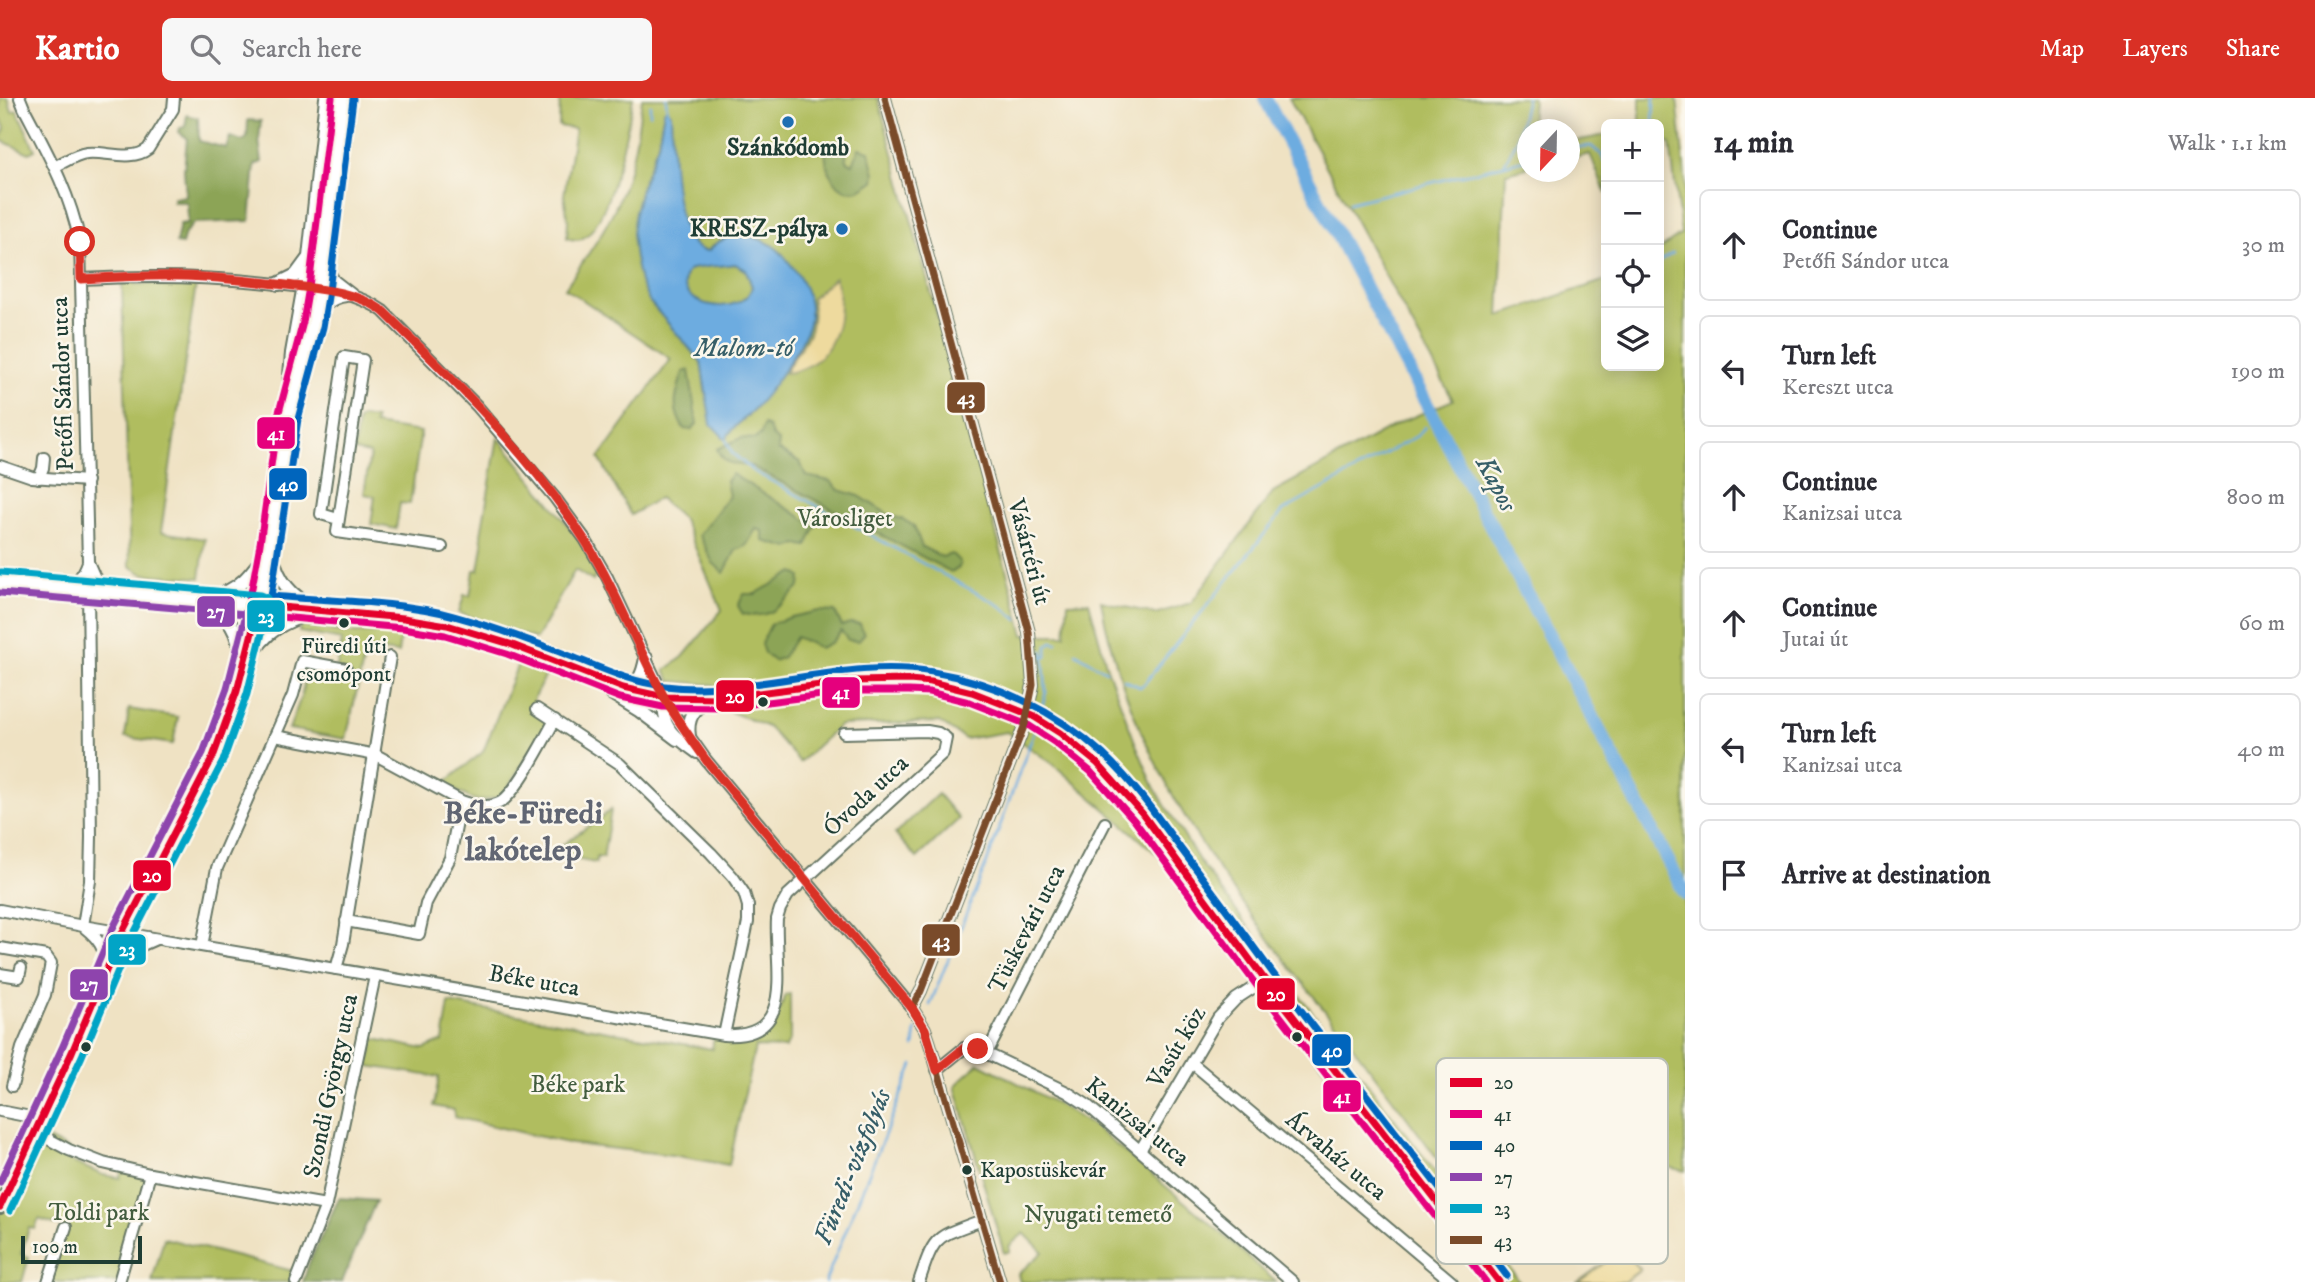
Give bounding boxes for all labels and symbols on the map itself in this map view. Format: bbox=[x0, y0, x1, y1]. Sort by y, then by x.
marker: Szánkódomb bbox=[780, 114, 796, 130]
north arrow bbox=[1517, 119, 1580, 182]
place label: Szánkódomb bbox=[727, 133, 849, 163]
place label: KRESZ-pálya bbox=[690, 214, 829, 244]
marker: KRESZ-pálya bbox=[834, 221, 850, 237]
route start bbox=[64, 226, 95, 257]
street label: Petőfi Sándor utca bbox=[45, 296, 81, 472]
water label: Malom-tó bbox=[693, 332, 796, 365]
line badge: 43 bbox=[946, 381, 986, 414]
text: 43 bbox=[957, 387, 975, 410]
line badge: 41 bbox=[256, 416, 296, 450]
text: 41 bbox=[267, 423, 285, 446]
water label: Kapos bbox=[1467, 450, 1525, 518]
line badge: 40 bbox=[268, 467, 308, 501]
text: 40 bbox=[277, 474, 299, 497]
street label: Vásártéri út bbox=[1000, 495, 1058, 608]
park label: Városliget bbox=[796, 504, 893, 534]
line badge: 27 bbox=[196, 595, 236, 628]
line badge: 23 bbox=[246, 599, 286, 633]
text: 27 bbox=[207, 601, 225, 624]
text: 23 bbox=[258, 606, 274, 629]
marker: Füredi úti csomópont bbox=[337, 616, 351, 630]
place label: Füredi úti csomópont bbox=[297, 633, 391, 688]
line badge: 41 bbox=[821, 676, 861, 709]
line badge: 20 bbox=[715, 679, 755, 713]
text: 41 bbox=[832, 682, 850, 705]
text: 20 bbox=[725, 686, 745, 709]
unlabelled marker bbox=[756, 695, 770, 709]
street label: Óvoda utca bbox=[816, 748, 916, 843]
district label: Béke-Füredi lakótelep bbox=[443, 794, 603, 871]
line badge: 20 bbox=[132, 859, 172, 892]
street label: Tüskevári utca bbox=[982, 859, 1072, 998]
text: 20 bbox=[142, 865, 162, 888]
line badge: 43 bbox=[921, 923, 961, 957]
text: 43 bbox=[932, 930, 950, 953]
line badge: 23 bbox=[107, 933, 147, 966]
text: 23 bbox=[119, 939, 135, 962]
street label: Béke utca bbox=[486, 958, 583, 1004]
line badge: 27 bbox=[69, 968, 109, 1001]
text: 27 bbox=[80, 974, 98, 997]
line badge: 20 bbox=[1256, 977, 1296, 1011]
text: 20 bbox=[1266, 984, 1286, 1007]
street label: Szondi György utca bbox=[297, 991, 365, 1181]
street label: Vasút köz bbox=[1140, 1000, 1213, 1094]
unlabelled marker bbox=[1290, 1030, 1304, 1044]
route end bbox=[962, 1033, 993, 1064]
line badge: 40 bbox=[1311, 1033, 1352, 1067]
unlabelled marker bbox=[79, 1040, 93, 1054]
text: 40 bbox=[1321, 1040, 1343, 1063]
legend bbox=[1436, 1058, 1668, 1264]
park label: Béke park bbox=[531, 1070, 626, 1100]
street label: Kanizsai utca bbox=[1079, 1071, 1196, 1174]
text: 20 bbox=[1494, 1072, 1514, 1095]
line badge: 41 bbox=[1322, 1079, 1362, 1113]
water label: Füredi-vízfolyás bbox=[807, 1083, 900, 1250]
text: 41 bbox=[1333, 1086, 1351, 1109]
street label: Árvaház utca bbox=[1279, 1104, 1394, 1208]
text: 41 bbox=[1494, 1104, 1512, 1127]
text: 40 bbox=[1494, 1135, 1515, 1158]
place label: Kapostüskevár bbox=[980, 1157, 1107, 1184]
marker: Kapostüskevár bbox=[960, 1163, 974, 1177]
text: 27 bbox=[1494, 1167, 1513, 1190]
park label: Toldi park bbox=[49, 1198, 149, 1228]
text: 23 bbox=[1494, 1198, 1510, 1221]
park label: Nyugati temető bbox=[1024, 1200, 1172, 1230]
text: 43 bbox=[1494, 1230, 1512, 1253]
scale bar bbox=[21, 1233, 142, 1265]

